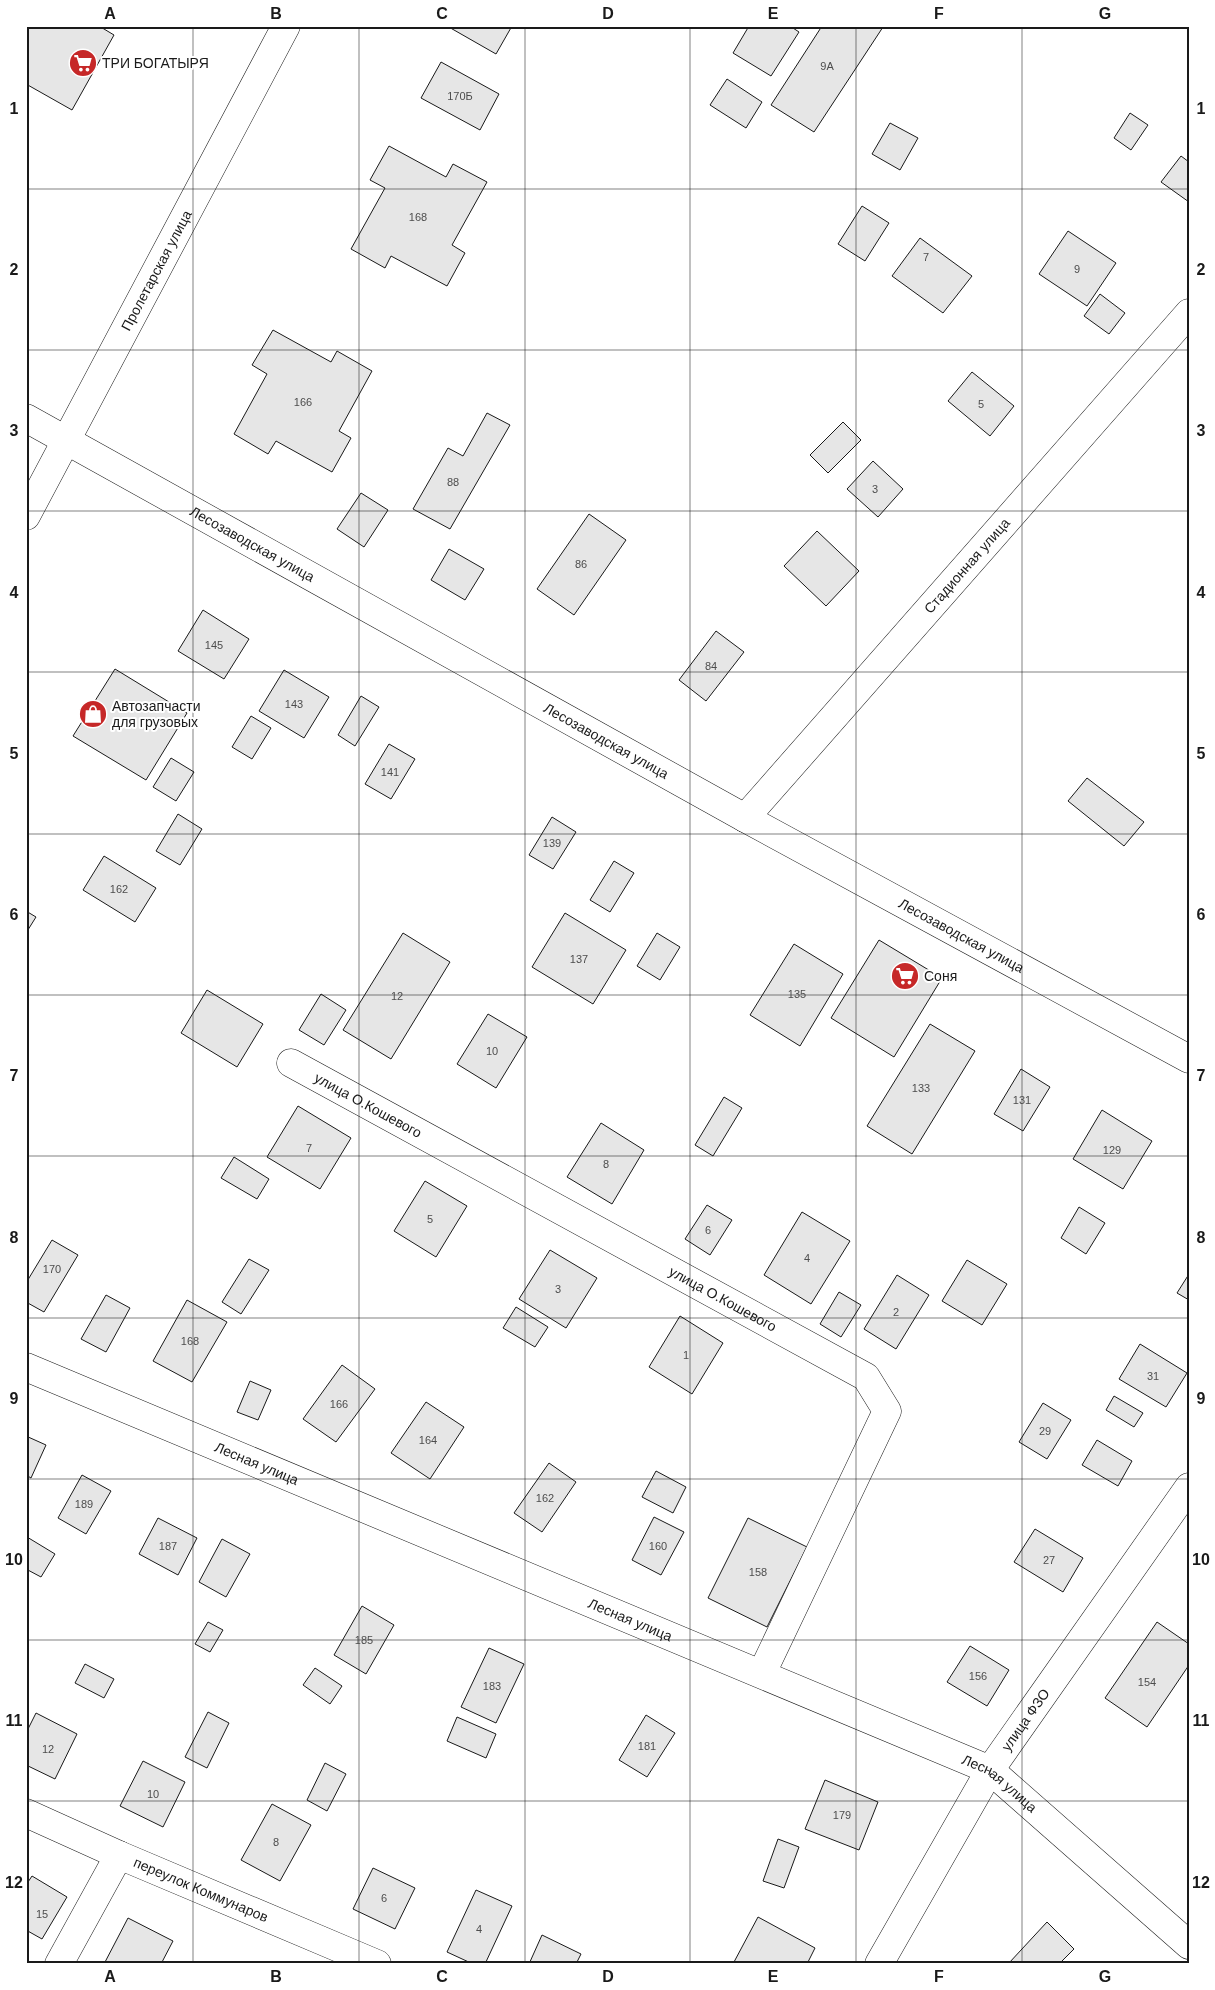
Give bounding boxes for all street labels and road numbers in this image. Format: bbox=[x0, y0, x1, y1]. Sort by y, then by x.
street label: Пролетарская улица bbox=[118, 207, 195, 333]
street label: Лесозаводская улица bbox=[187, 503, 318, 585]
street label: Стадионная улица bbox=[921, 515, 1013, 616]
street label: Лесозаводская улица bbox=[541, 700, 672, 782]
street label: Лесозаводская улица bbox=[896, 895, 1027, 976]
street label: улица О.Кошевого bbox=[312, 1069, 425, 1141]
street label: улица О.Кошевого bbox=[666, 1263, 779, 1335]
street label: Лесная улица bbox=[212, 1439, 301, 1488]
street label: Лесная улица bbox=[586, 1595, 675, 1644]
street label: улица ФЗО bbox=[998, 1685, 1053, 1754]
street label: Лесная улица bbox=[960, 1751, 1040, 1816]
street label: переулок Коммунаров bbox=[131, 1854, 271, 1925]

